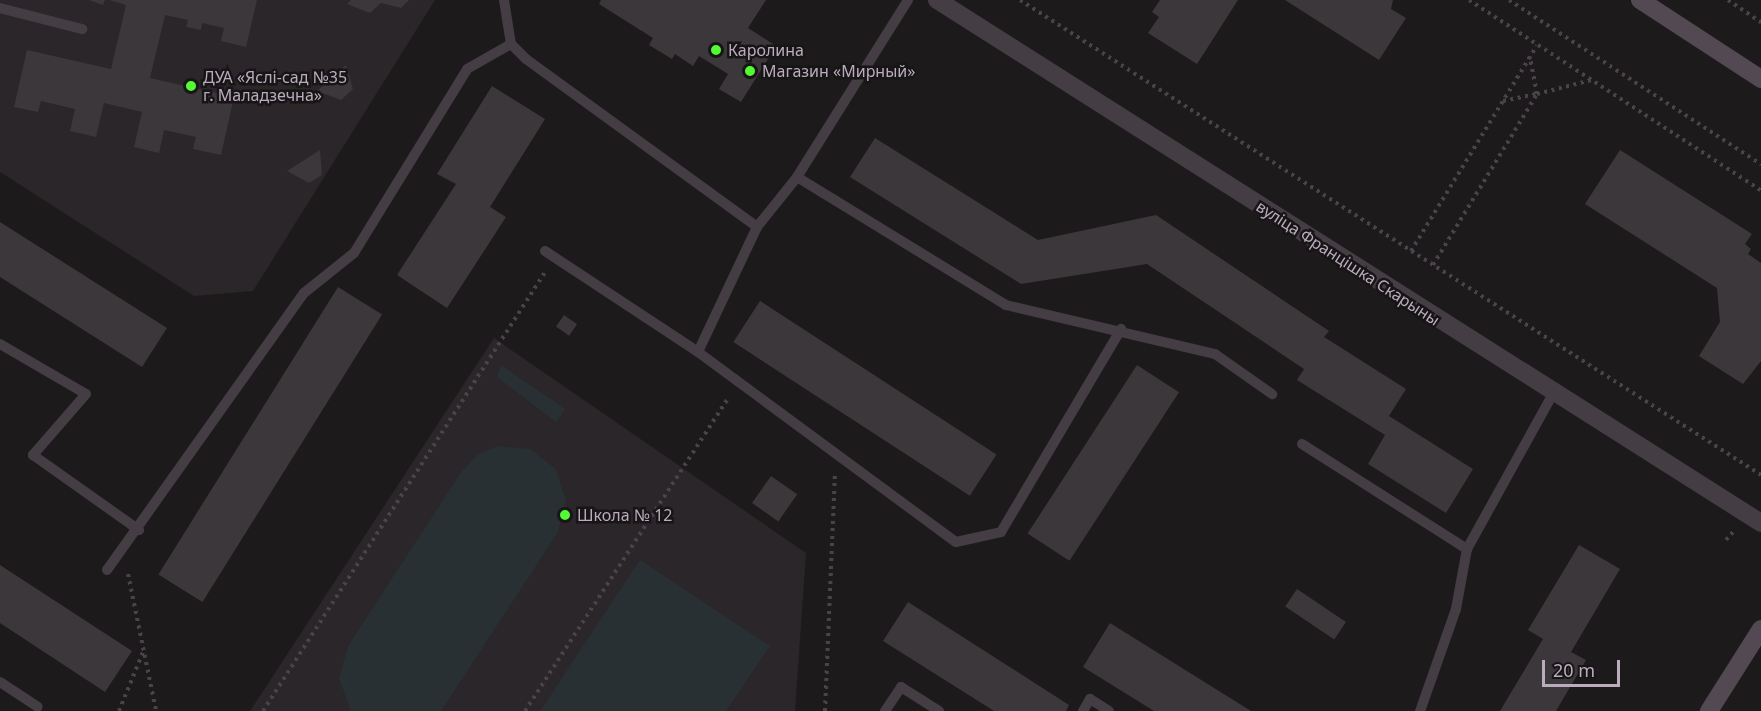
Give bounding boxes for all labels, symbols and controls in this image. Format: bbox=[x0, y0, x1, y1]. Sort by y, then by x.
place label: Каролина bbox=[728, 40, 804, 60]
marker: Каролина bbox=[709, 43, 723, 57]
place label: Магазин «Мирный» bbox=[762, 61, 915, 81]
marker: Магазин «Мирный» bbox=[743, 64, 757, 78]
place label: ДУА «Яслі-сад №35 г. Маладзечна» bbox=[203, 67, 347, 105]
marker: ДУА «Яслі-сад №35 г. Маладзечна» bbox=[184, 79, 198, 93]
street label: вуліца Францішка Скарыны bbox=[1253, 196, 1443, 330]
place label: Школа № 12 bbox=[577, 505, 672, 525]
marker: Школа № 12 bbox=[558, 508, 572, 522]
scale bar bbox=[1545, 648, 1623, 686]
text: 20 m bbox=[1553, 658, 1595, 682]

